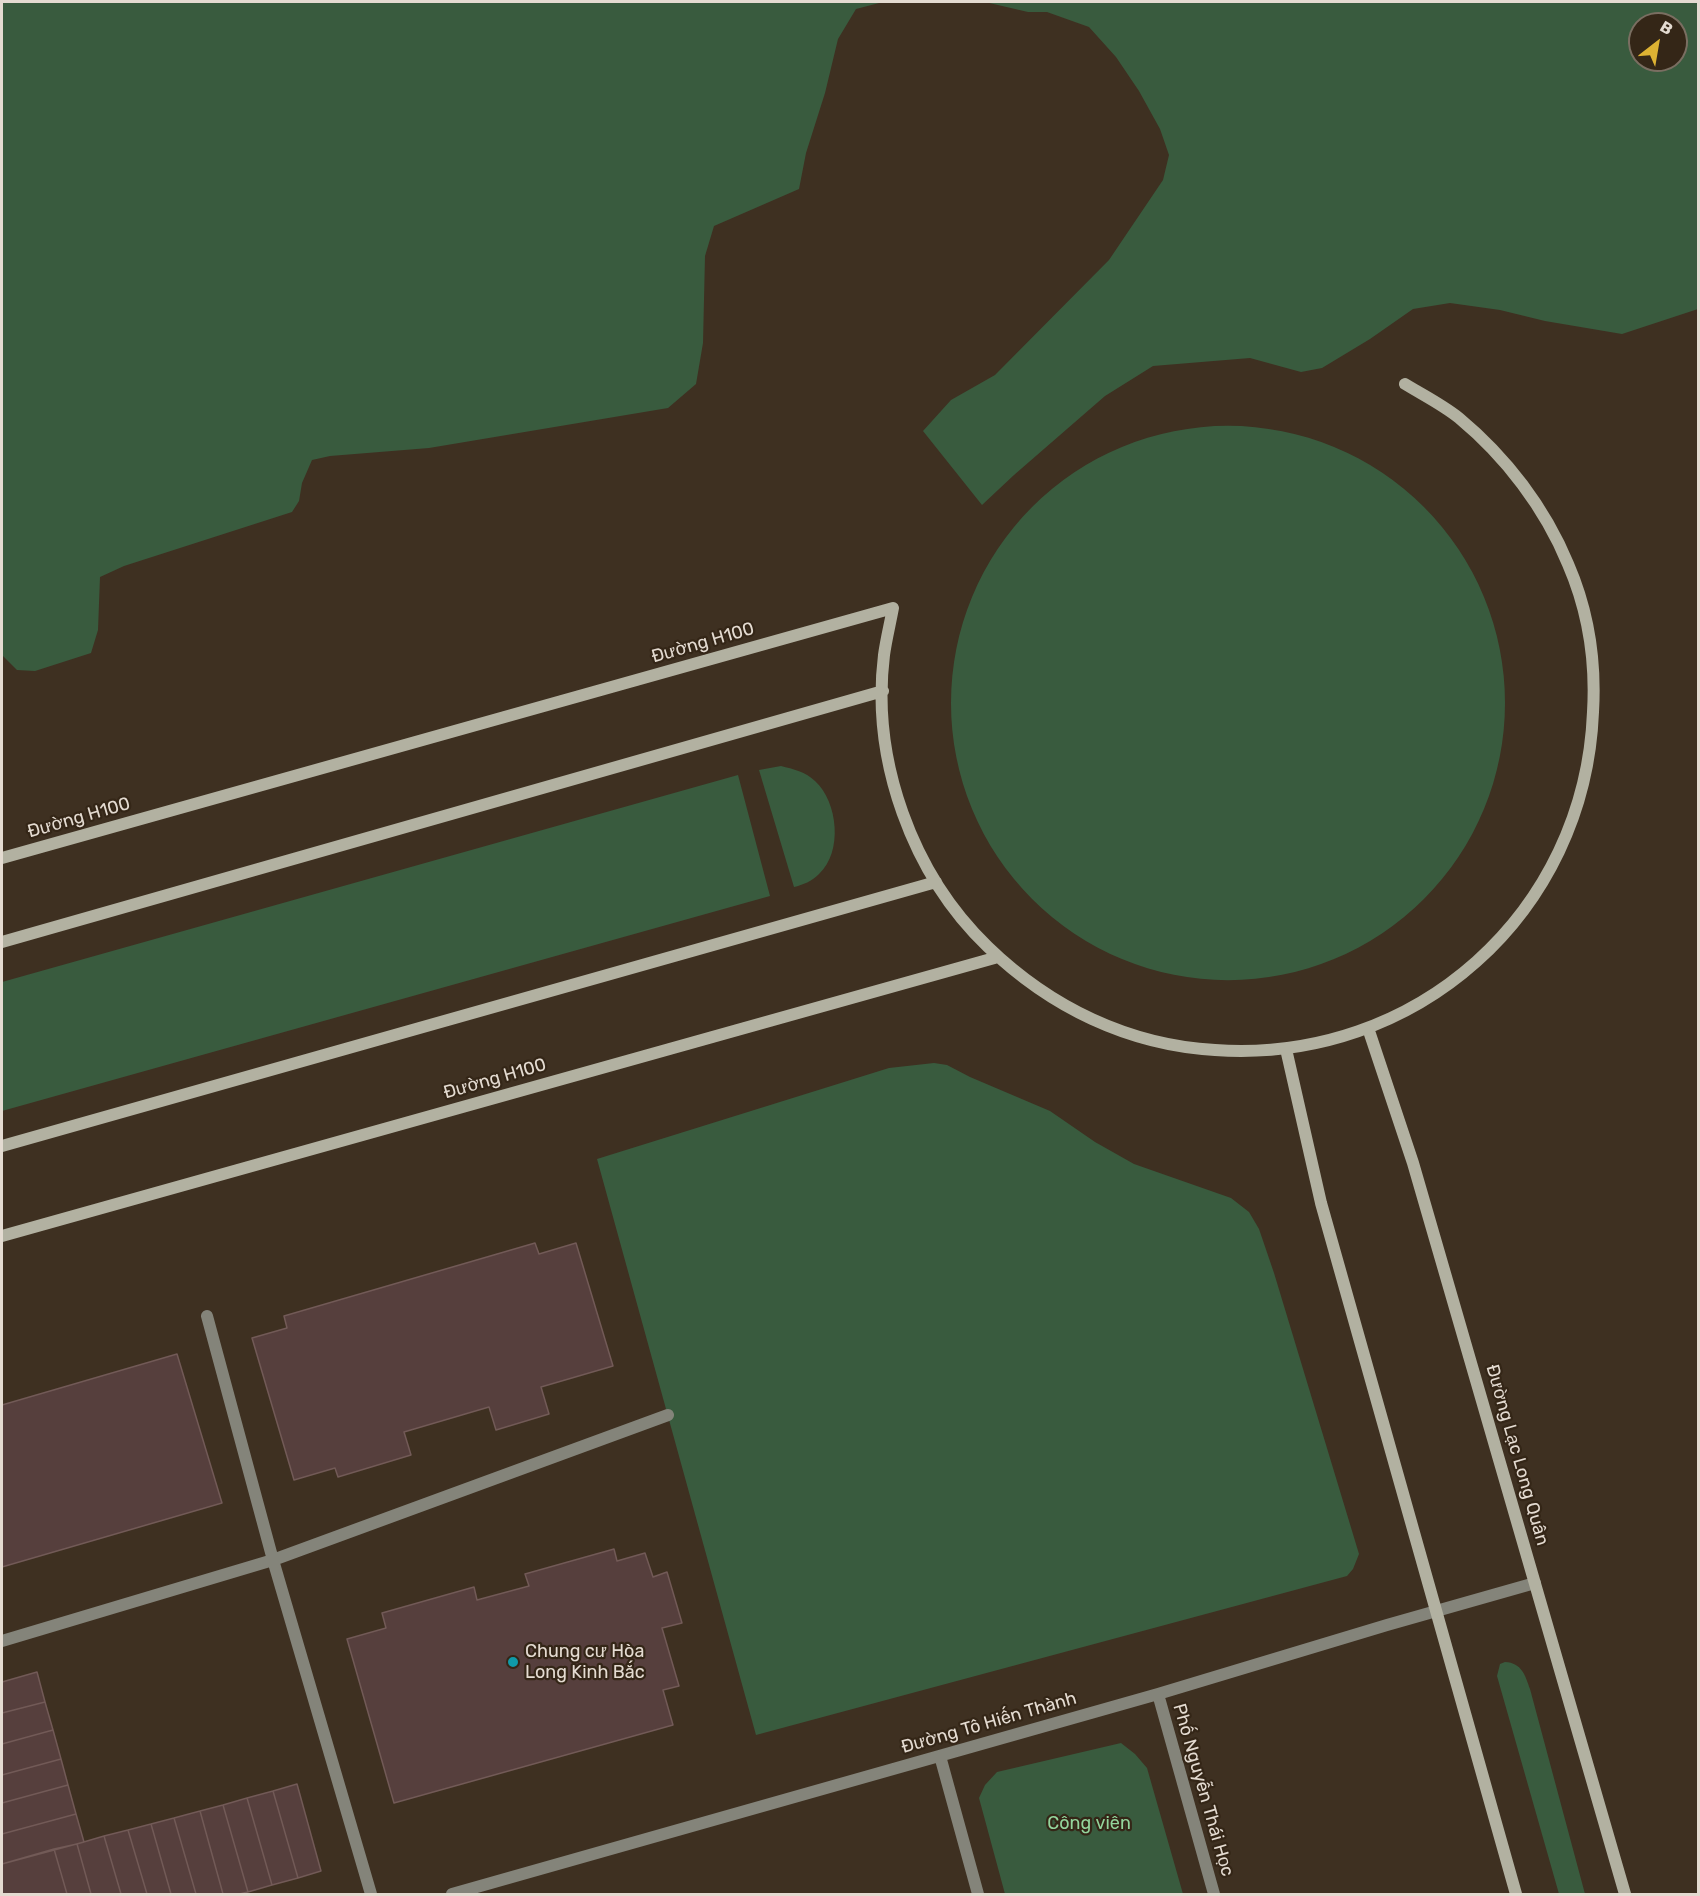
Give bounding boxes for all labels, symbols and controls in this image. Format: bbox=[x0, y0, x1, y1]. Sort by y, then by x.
north arrow bbox=[1628, 12, 1688, 72]
text: B bbox=[1657, 17, 1676, 39]
street label: Đường H100 bbox=[649, 618, 757, 668]
street label: Đường H100 bbox=[25, 793, 133, 843]
street label: Đường H100 bbox=[441, 1054, 549, 1104]
street label: Đường Lạc Long Quân bbox=[1481, 1362, 1553, 1548]
place label: Chung cư Hòa Long Kinh Bắc bbox=[525, 1641, 645, 1684]
marker: Chung cư Hòa Long Kinh Bắc bbox=[506, 1655, 520, 1669]
street label: Đường Tô Hiến Thành bbox=[899, 1688, 1079, 1758]
street label: Phố Nguyễn Thái Học bbox=[1168, 1701, 1238, 1879]
park label: Công viên bbox=[1047, 1813, 1131, 1835]

